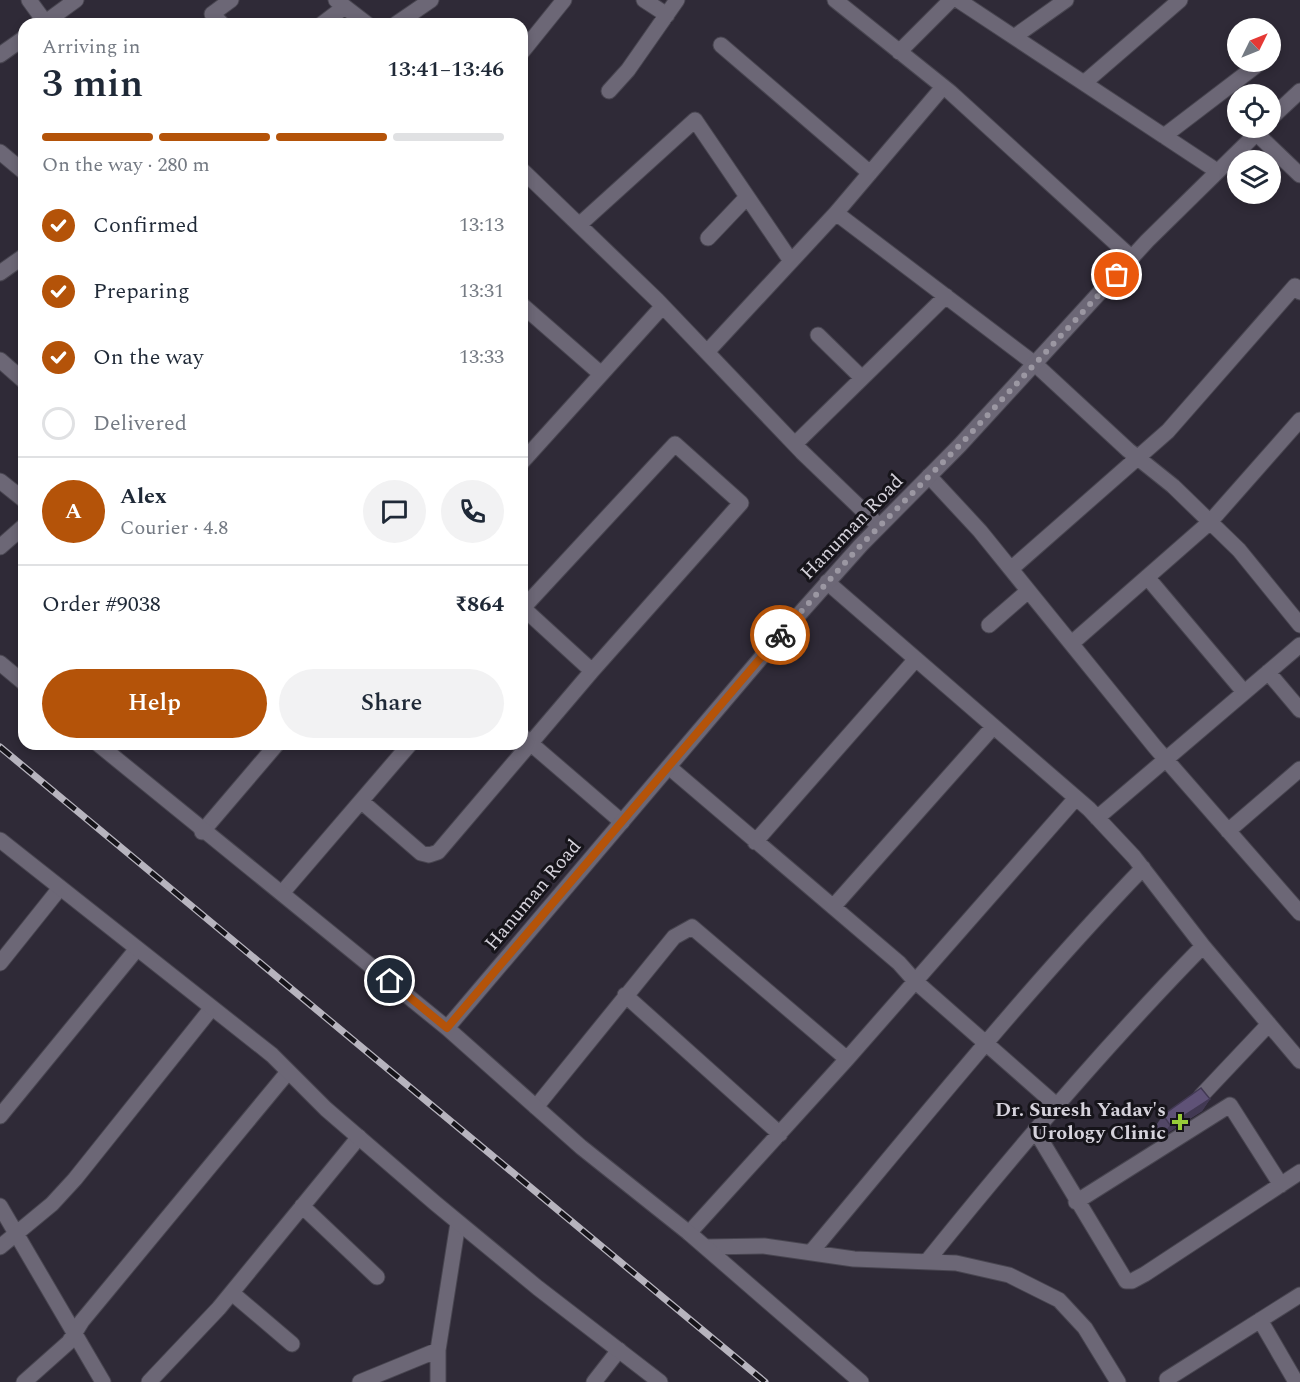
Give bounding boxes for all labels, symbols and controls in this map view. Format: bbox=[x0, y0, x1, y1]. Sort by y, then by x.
north arrow bbox=[1227, 18, 1281, 72]
map controls bbox=[1227, 18, 1281, 204]
text: Arriving in bbox=[42, 32, 140, 62]
text: 13:41–13:46 bbox=[387, 53, 504, 86]
text: 3 min bbox=[42, 55, 143, 114]
button: locate bbox=[1227, 84, 1281, 138]
text: On the way · 280 m bbox=[42, 150, 210, 180]
button: layers bbox=[1227, 150, 1281, 204]
icon: check bbox=[42, 209, 75, 242]
text: Confirmed bbox=[93, 209, 199, 242]
text: 13:13 bbox=[459, 210, 504, 240]
pin bbox=[1091, 249, 1142, 300]
icon: bag bbox=[1100, 258, 1133, 291]
icon: check bbox=[42, 275, 75, 308]
text: Preparing bbox=[93, 275, 190, 308]
text: 13:31 bbox=[459, 276, 504, 306]
icon: check bbox=[42, 341, 75, 374]
text: On the way bbox=[93, 341, 204, 374]
text: 13:33 bbox=[459, 342, 504, 372]
text: Delivered bbox=[93, 407, 187, 440]
street label: Hanuman Road bbox=[793, 467, 911, 587]
text: Alex bbox=[120, 480, 167, 513]
button: chat bbox=[363, 480, 426, 543]
button: phone bbox=[441, 480, 504, 543]
text: A bbox=[65, 495, 82, 528]
text: Courier · 4.8 bbox=[120, 513, 228, 543]
text: Order #9038 bbox=[42, 588, 161, 621]
text: ₹864 bbox=[455, 588, 504, 621]
courier bbox=[750, 605, 810, 665]
icon: bike bbox=[764, 619, 797, 652]
button: Help bbox=[42, 669, 267, 738]
button: Share bbox=[279, 669, 504, 738]
street label: Hanuman Road bbox=[477, 833, 589, 957]
pin bbox=[364, 955, 415, 1006]
icon: home bbox=[373, 964, 406, 997]
place label: Dr. Suresh Yadav's Urology Clinic bbox=[995, 1095, 1166, 1148]
marker: Dr. Suresh Yadav's Urology Clinic bbox=[1171, 1113, 1189, 1131]

